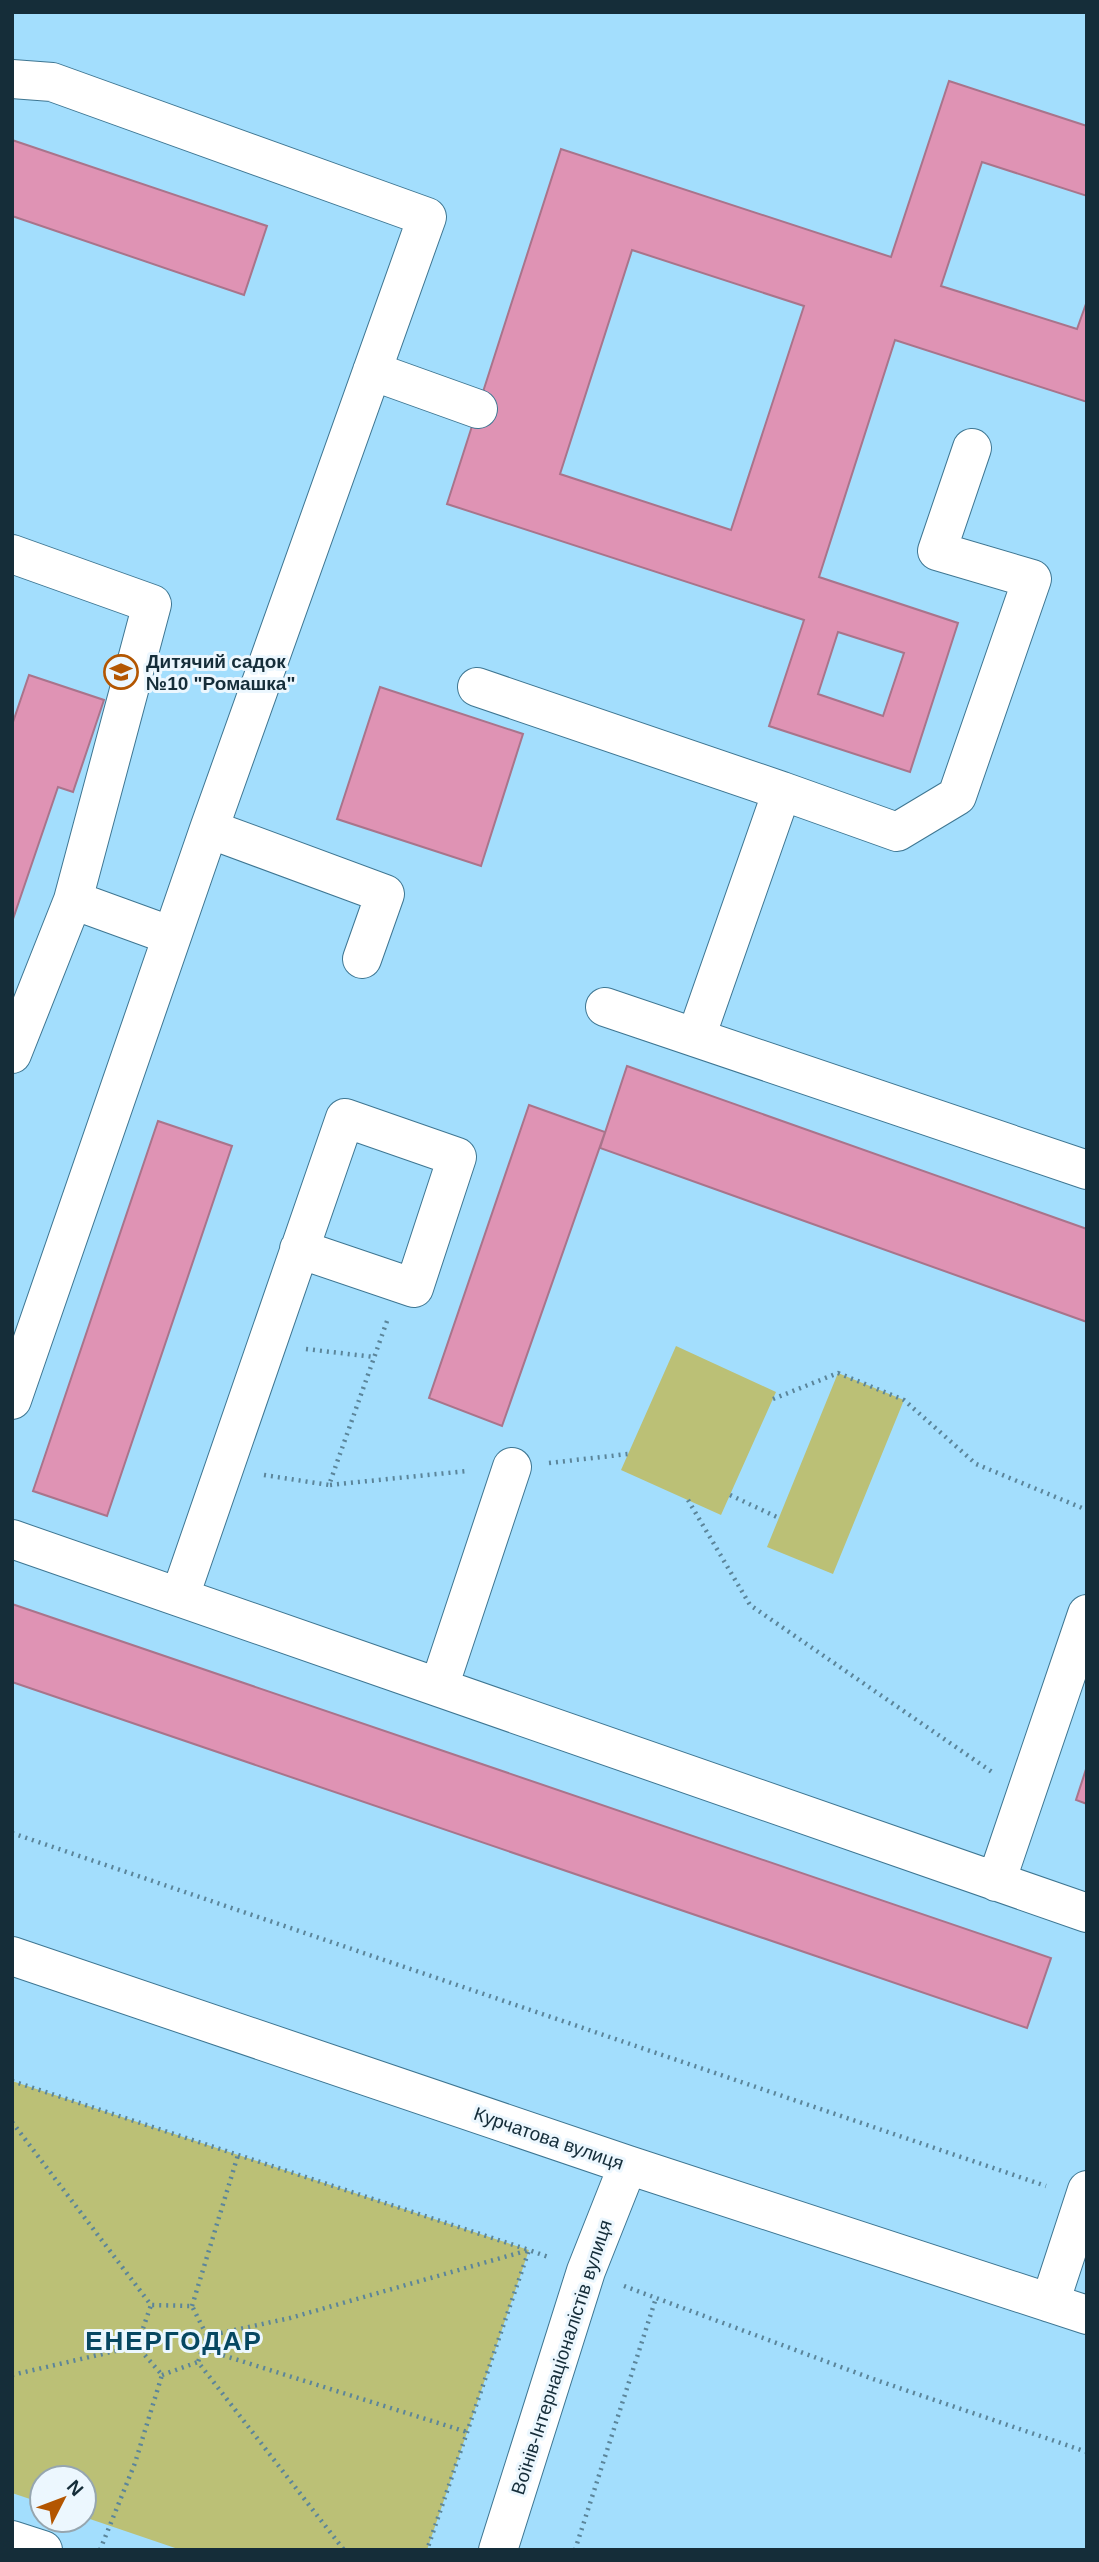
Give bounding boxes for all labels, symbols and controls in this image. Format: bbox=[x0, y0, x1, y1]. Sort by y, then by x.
place label: Дитячий садок №10 "Ромашка" bbox=[146, 651, 295, 694]
school or university icon: Дитячий садок №10 "Ромашка" bbox=[102, 653, 140, 691]
street label: Курчатова вулиця bbox=[471, 2103, 626, 2174]
street label: Воїнів-Інтернаціоналістів вулиця bbox=[507, 2217, 616, 2497]
district label: ЕНЕРГОДАР bbox=[85, 2326, 263, 2356]
north arrow bbox=[28, 2464, 98, 2534]
text: N bbox=[63, 2476, 88, 2500]

